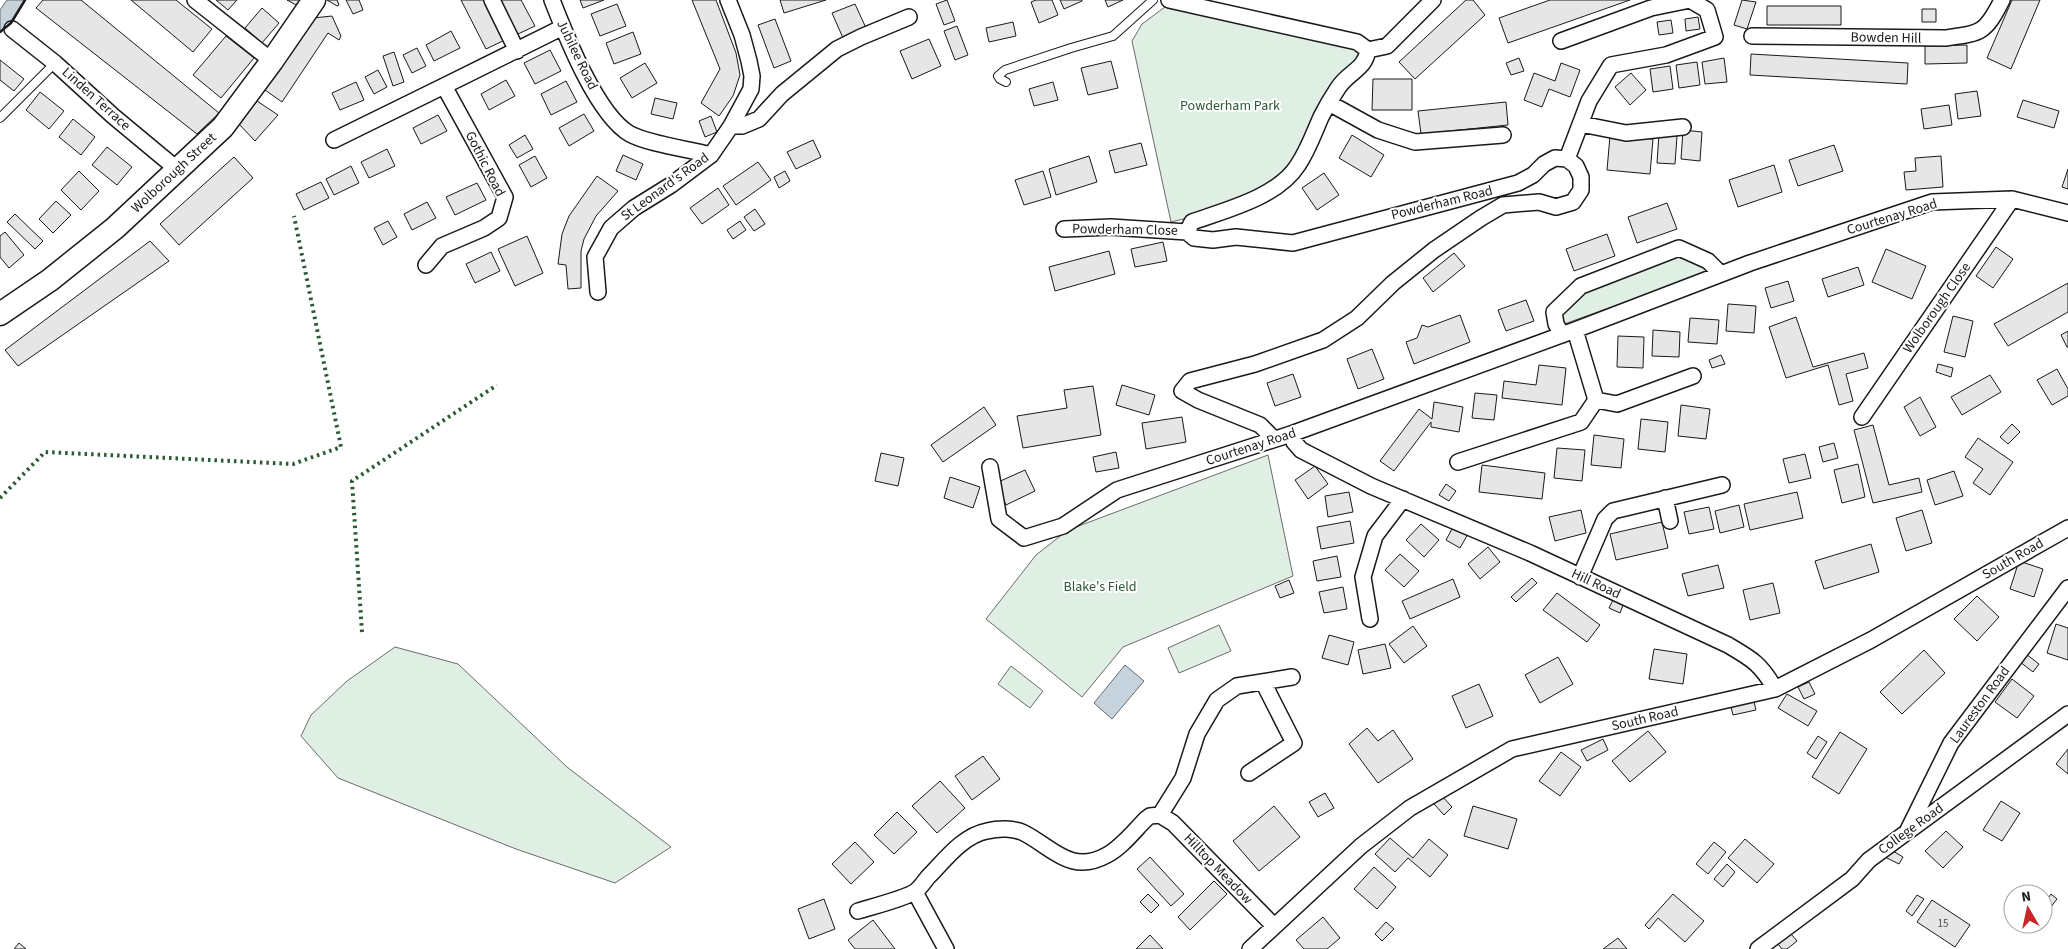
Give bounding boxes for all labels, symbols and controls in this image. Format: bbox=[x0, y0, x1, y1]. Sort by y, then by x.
street label: Jubilee Road bbox=[551, 17, 603, 93]
street label: Bowden Hill bbox=[1850, 27, 1922, 49]
street label: Linden Terrace bbox=[57, 63, 135, 135]
park label: Powderham Park bbox=[1180, 96, 1280, 116]
street label: Wolborough Street bbox=[127, 128, 221, 218]
street label: Gothic Road bbox=[460, 128, 510, 200]
street label: St Leonard's Road bbox=[617, 148, 713, 226]
street label: Powderham Road bbox=[1389, 181, 1495, 225]
street label: Courtenay Road bbox=[1844, 194, 1940, 240]
street label: Powderham Close bbox=[1072, 219, 1178, 241]
street label: Wolborough Close bbox=[1898, 258, 1976, 357]
street label: Courtenay Road bbox=[1203, 423, 1299, 471]
street label: South Road bbox=[1979, 533, 2047, 585]
street label: Hill Road bbox=[1568, 564, 1624, 604]
park label: Blake's Field bbox=[1064, 577, 1137, 597]
street label: Laureston Road bbox=[1945, 662, 2015, 748]
street label: South Road bbox=[1610, 702, 1680, 736]
street label: College Road bbox=[1874, 799, 1948, 859]
street label: Hilltop Meadow bbox=[1179, 829, 1257, 909]
north arrow bbox=[2003, 884, 2053, 934]
text: N bbox=[2020, 887, 2032, 908]
house number: 15 bbox=[1938, 916, 1948, 931]

